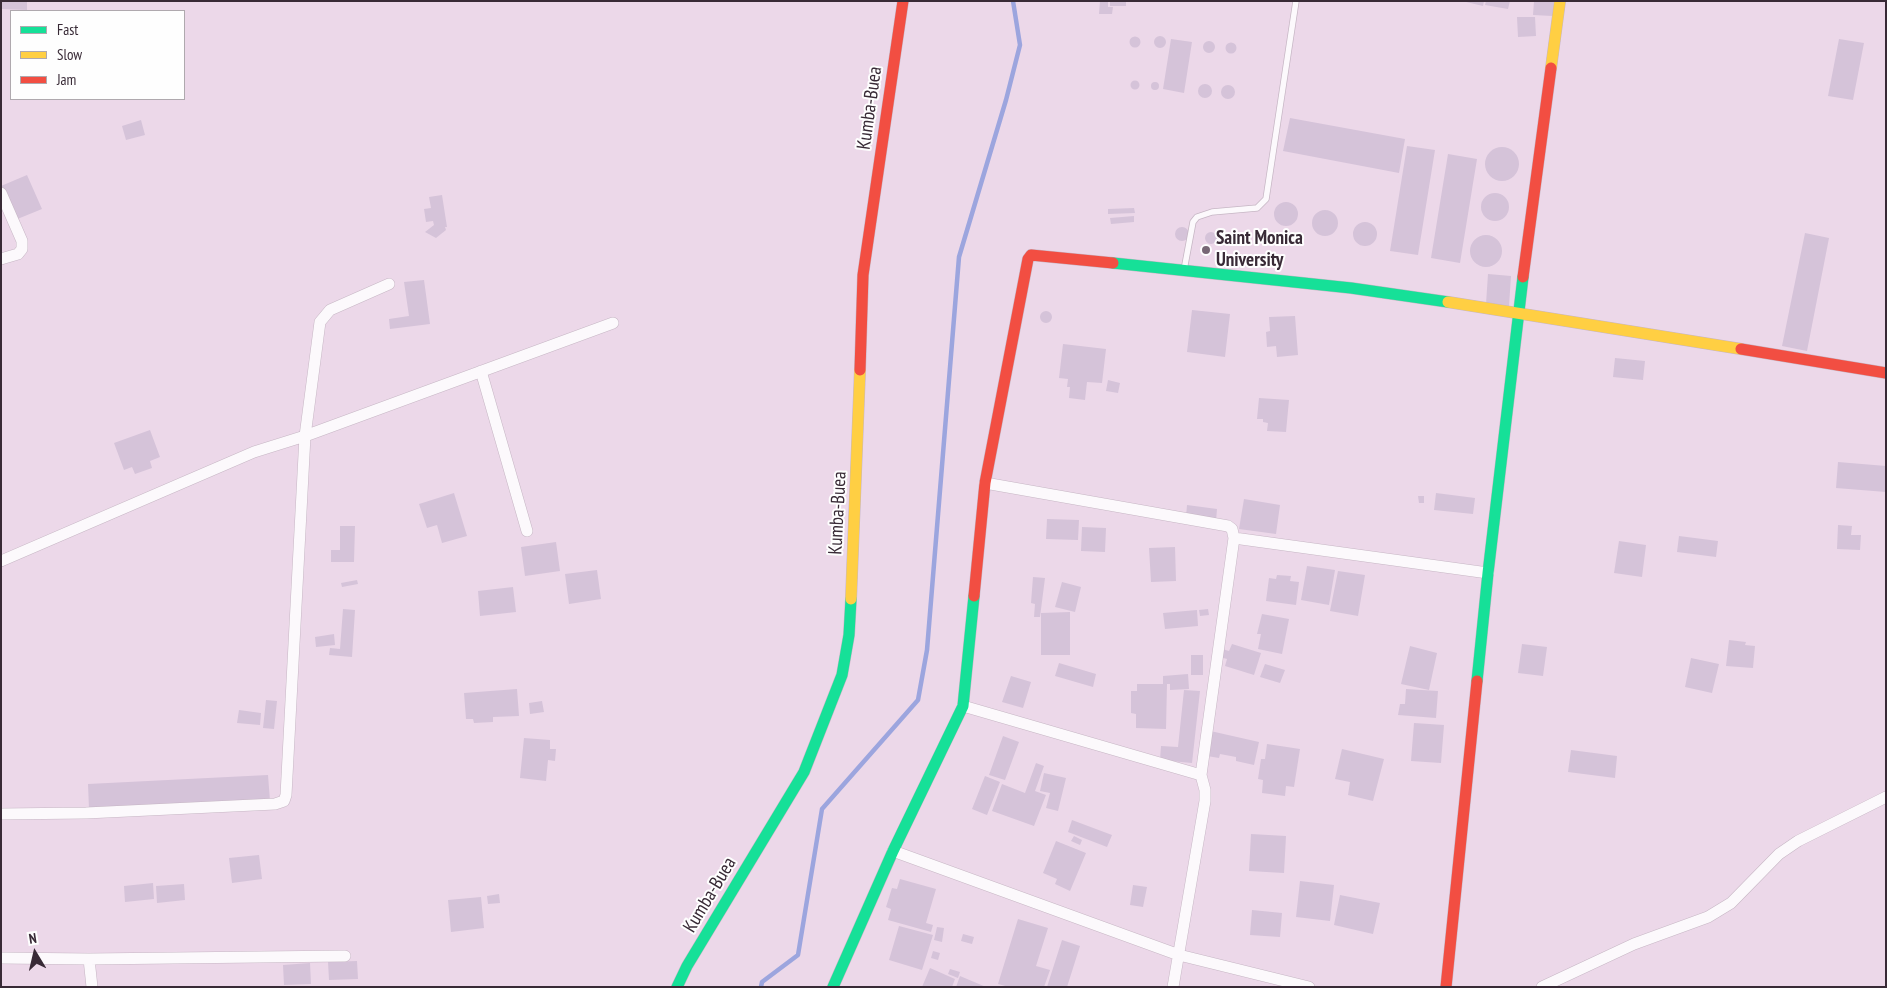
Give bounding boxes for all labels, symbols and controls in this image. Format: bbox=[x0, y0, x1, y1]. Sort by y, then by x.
legend bbox=[10, 10, 185, 100]
text: Fast bbox=[57, 20, 78, 39]
text: Slow bbox=[57, 45, 82, 64]
street label: Kumba-Buea bbox=[853, 65, 887, 151]
text: Jam bbox=[57, 70, 76, 89]
place label: Saint Monica University bbox=[1216, 228, 1303, 272]
marker: Saint Monica University bbox=[1200, 244, 1212, 256]
street label: Kumba-Buea bbox=[824, 471, 852, 555]
street label: Kumba-Buea bbox=[679, 853, 741, 937]
north arrow bbox=[10, 928, 60, 978]
text: N bbox=[28, 929, 38, 948]

